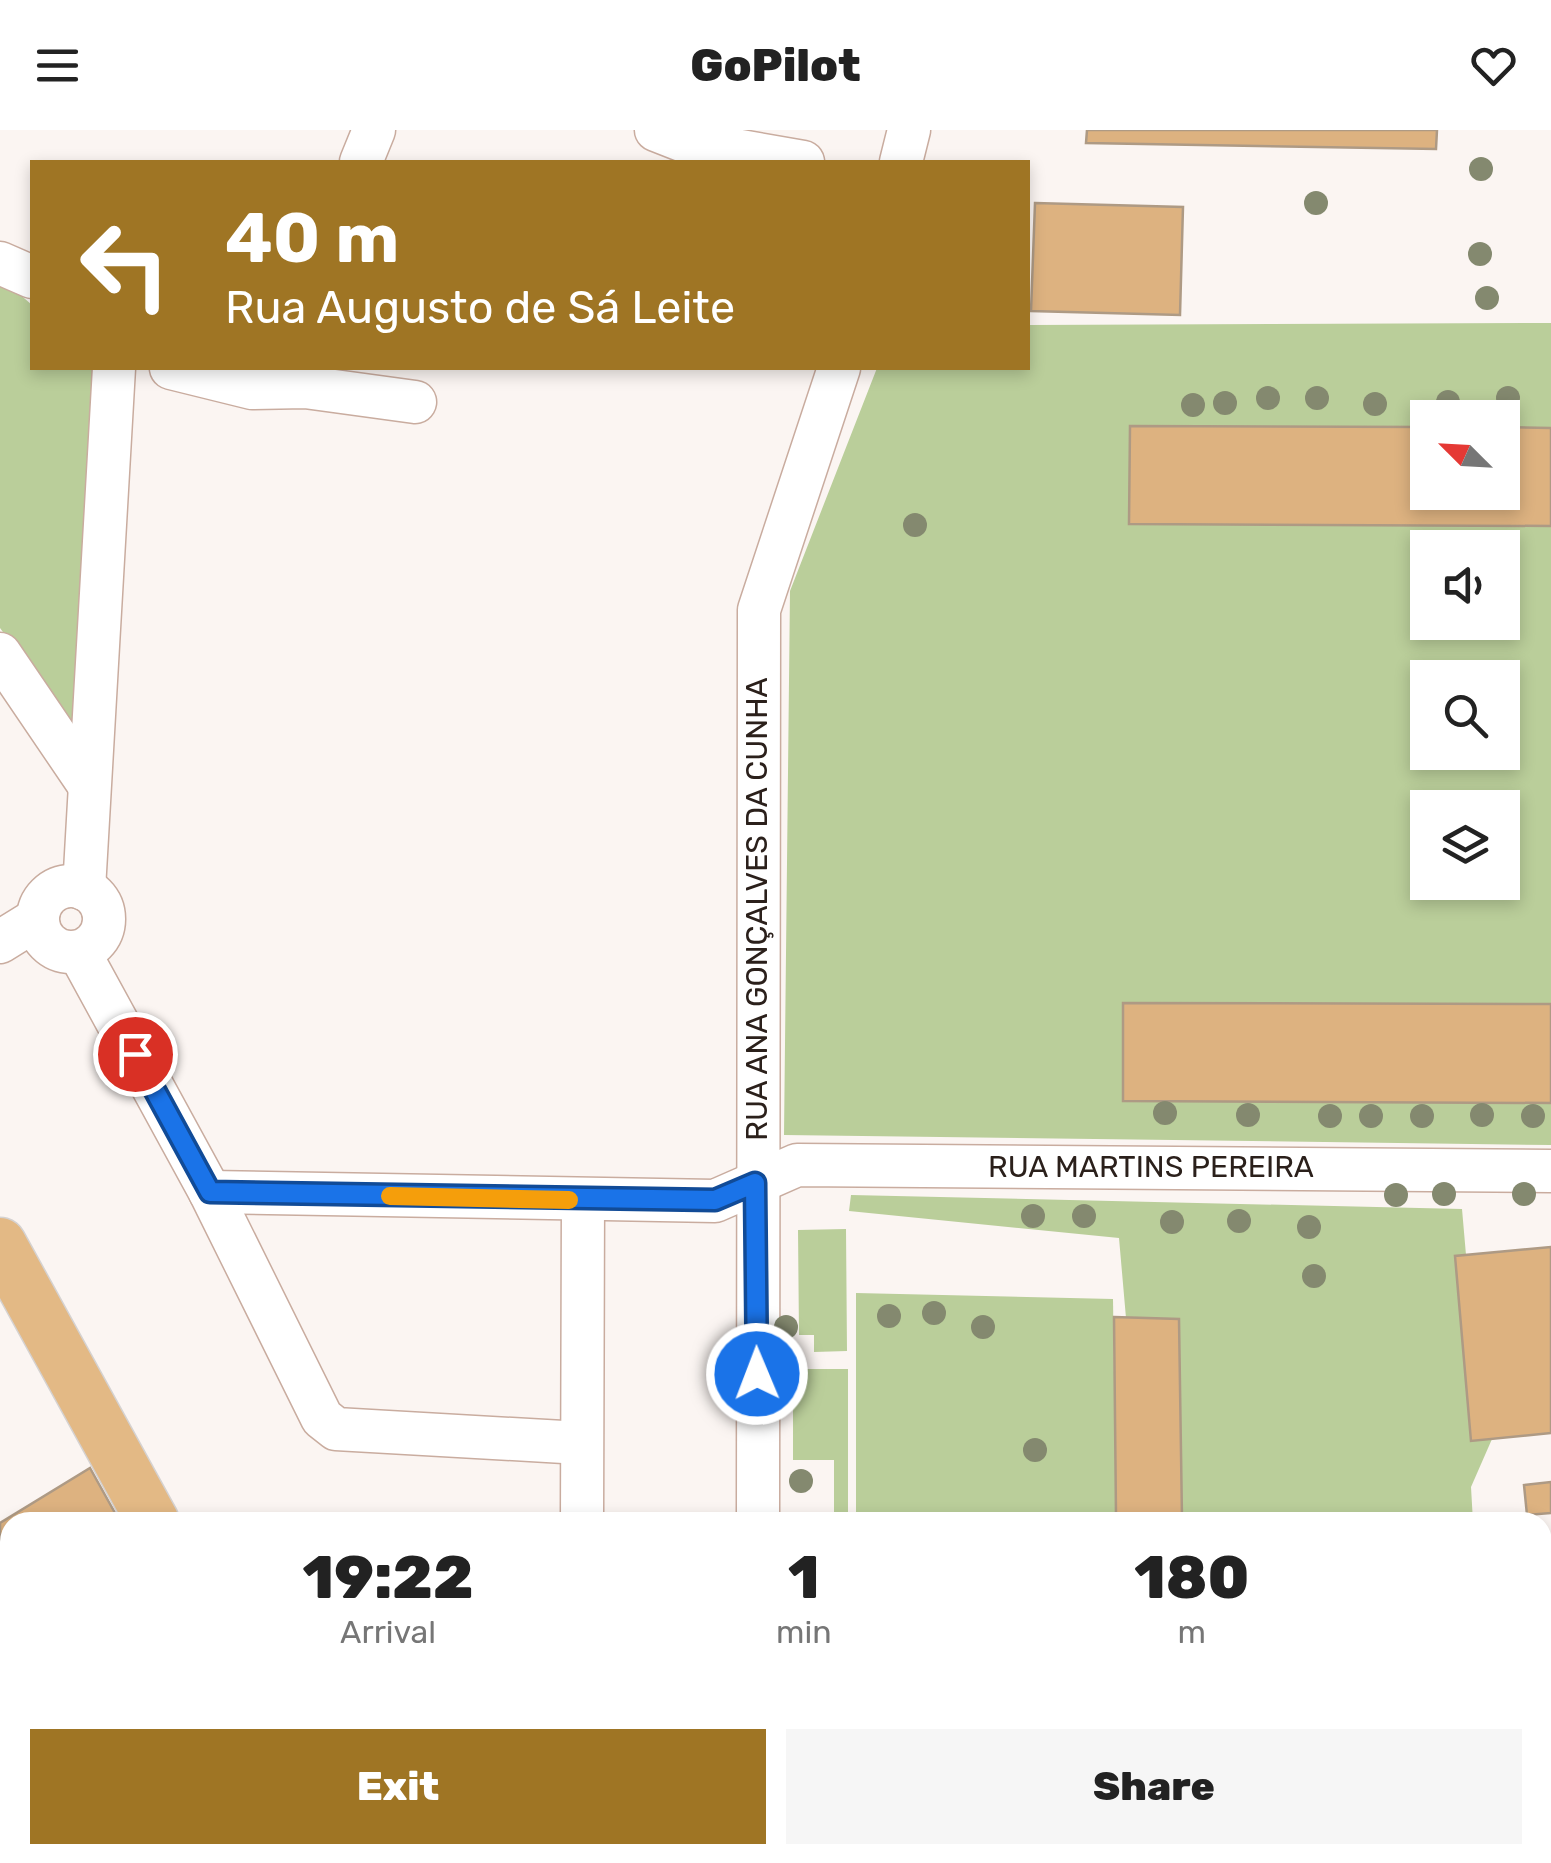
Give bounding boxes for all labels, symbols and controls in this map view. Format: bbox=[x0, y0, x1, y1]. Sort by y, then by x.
icon: menu bbox=[30, 38, 85, 93]
icon: heart bbox=[1466, 38, 1521, 93]
text: GoPilot bbox=[690, 39, 861, 92]
text: 40 m bbox=[225, 197, 399, 280]
icon: left bbox=[60, 200, 190, 330]
text: Rua Augusto de Sá Leite bbox=[225, 281, 735, 334]
north arrow bbox=[1410, 400, 1520, 510]
map controls bbox=[1410, 400, 1520, 900]
button: sound bbox=[1410, 530, 1520, 640]
button: search bbox=[1410, 660, 1520, 770]
street label: RUA ANA GONÇALVES DA CUNHA bbox=[739, 677, 775, 1141]
button: layers bbox=[1410, 790, 1520, 900]
pin bbox=[93, 1012, 178, 1097]
icon: arrive bbox=[108, 1027, 163, 1082]
street label: RUA MARTINS PEREIRA bbox=[988, 1149, 1314, 1185]
position arrow bbox=[705, 1322, 809, 1426]
text: 19:22 bbox=[303, 1542, 474, 1613]
text: 1 bbox=[788, 1542, 820, 1613]
text: 180 bbox=[1134, 1542, 1249, 1613]
text: Arrival bbox=[340, 1613, 436, 1651]
text: min bbox=[776, 1613, 832, 1651]
text: m bbox=[1178, 1613, 1206, 1651]
button: Exit bbox=[30, 1729, 766, 1844]
button: Share bbox=[786, 1729, 1522, 1844]

